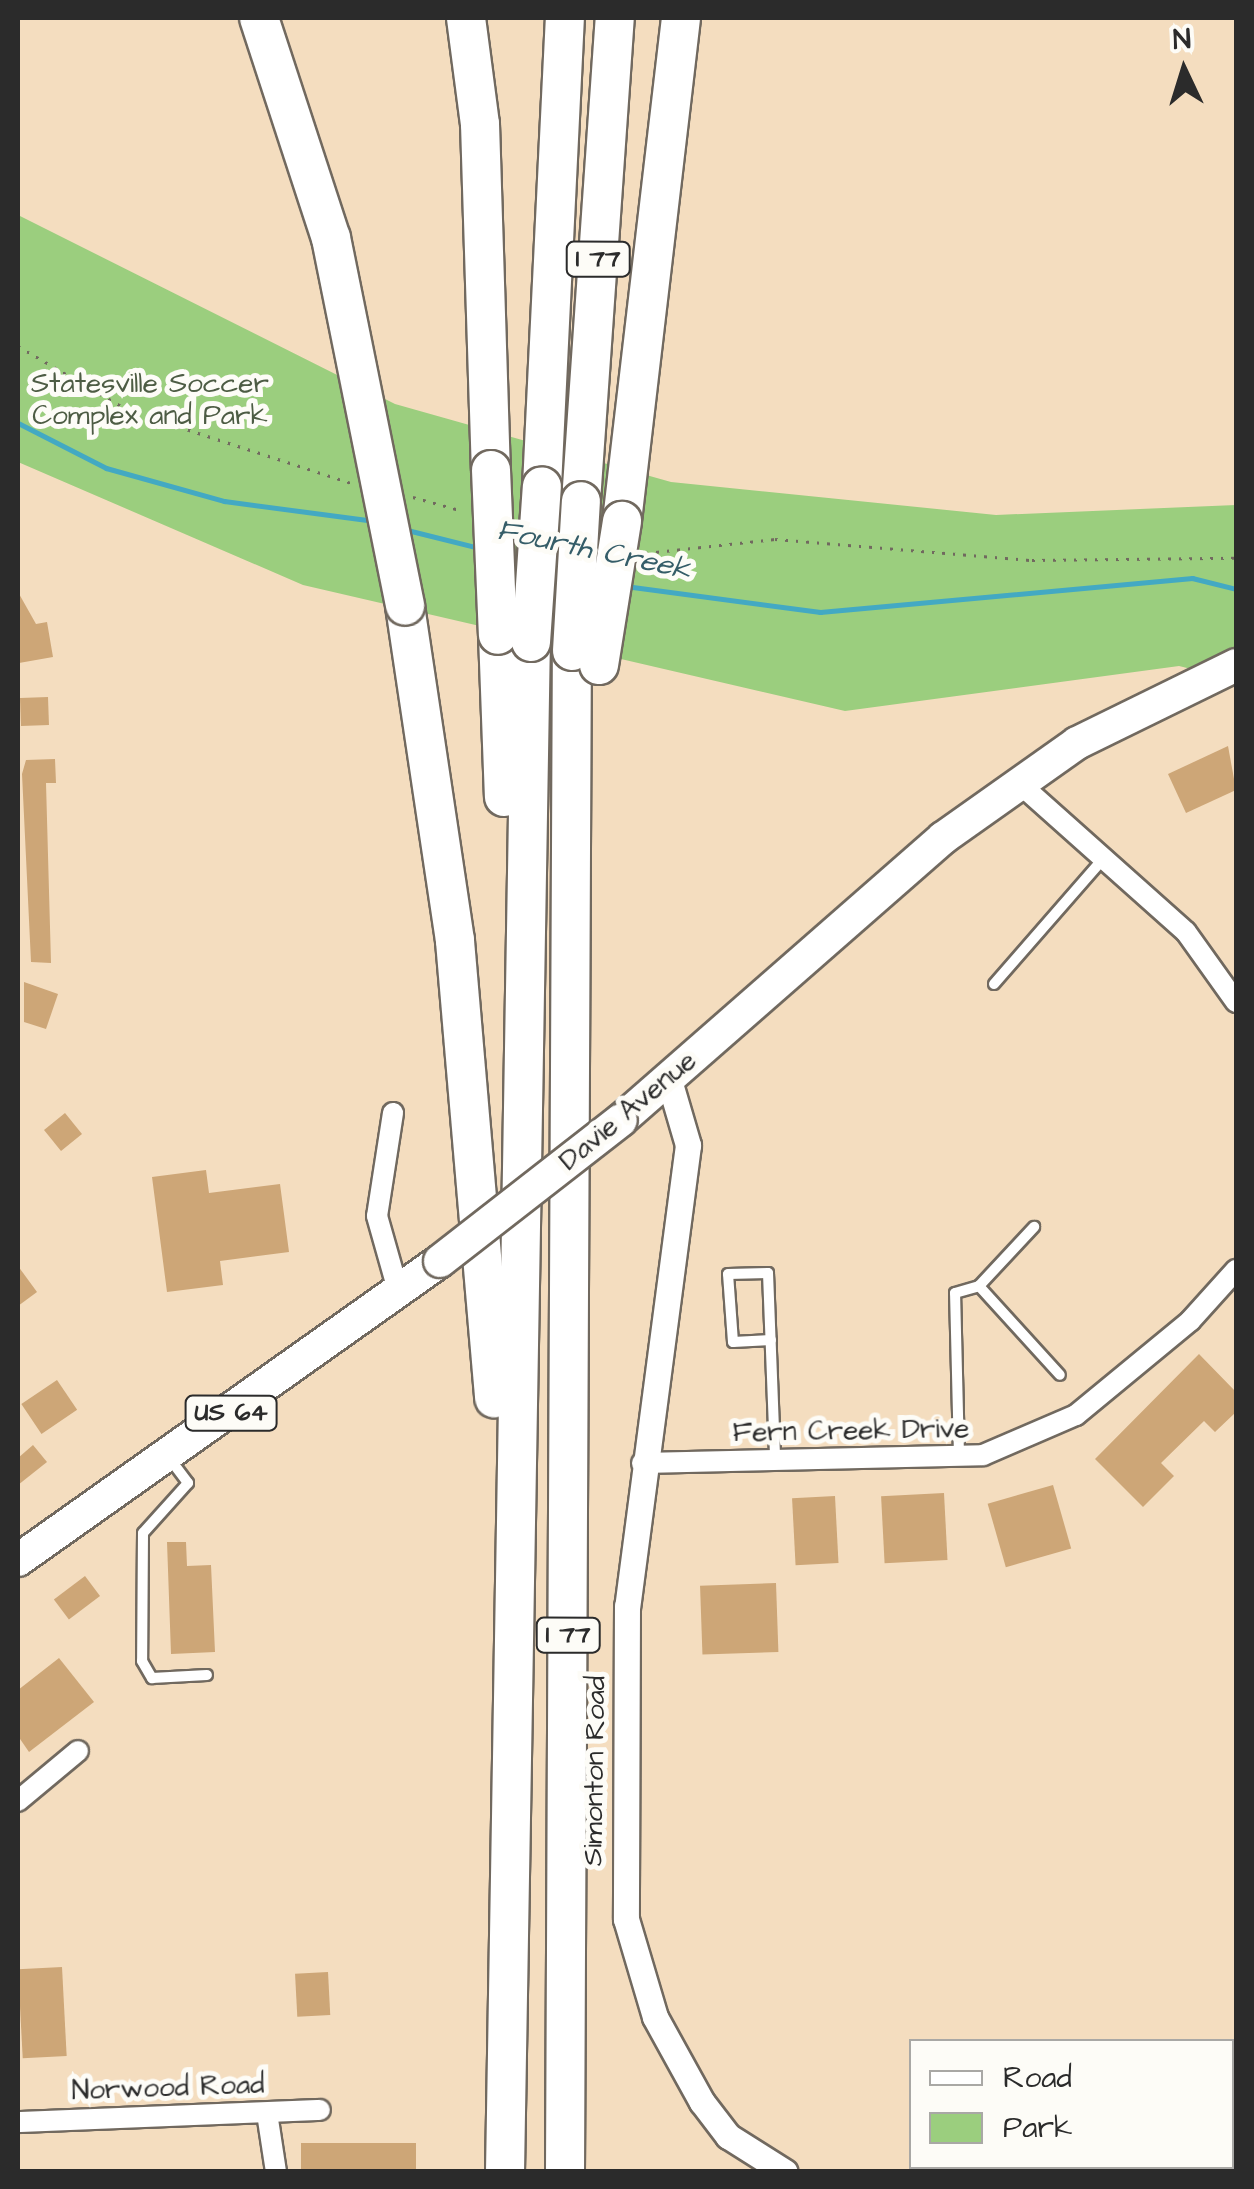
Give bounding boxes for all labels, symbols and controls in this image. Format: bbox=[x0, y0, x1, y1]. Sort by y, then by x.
north arrow bbox=[1134, 20, 1234, 120]
text: N bbox=[1172, 20, 1192, 60]
road number: I 77 bbox=[566, 239, 630, 279]
park label: Statesville Soccer Complex and Park bbox=[31, 367, 269, 433]
water label: Fourth Creek bbox=[494, 512, 694, 588]
street label: Davie Avenue bbox=[553, 1044, 703, 1178]
road number: US 64 bbox=[184, 1393, 278, 1433]
street label: Fern Creek Drive bbox=[732, 1412, 970, 1450]
road number: I 77 bbox=[536, 1615, 600, 1655]
street label: Simonton Road bbox=[577, 1676, 613, 1866]
legend bbox=[909, 2039, 1234, 2169]
text: Road bbox=[1003, 2057, 1072, 2099]
street label: Norwood Road bbox=[71, 2068, 265, 2108]
text: Park bbox=[1003, 2107, 1072, 2149]

